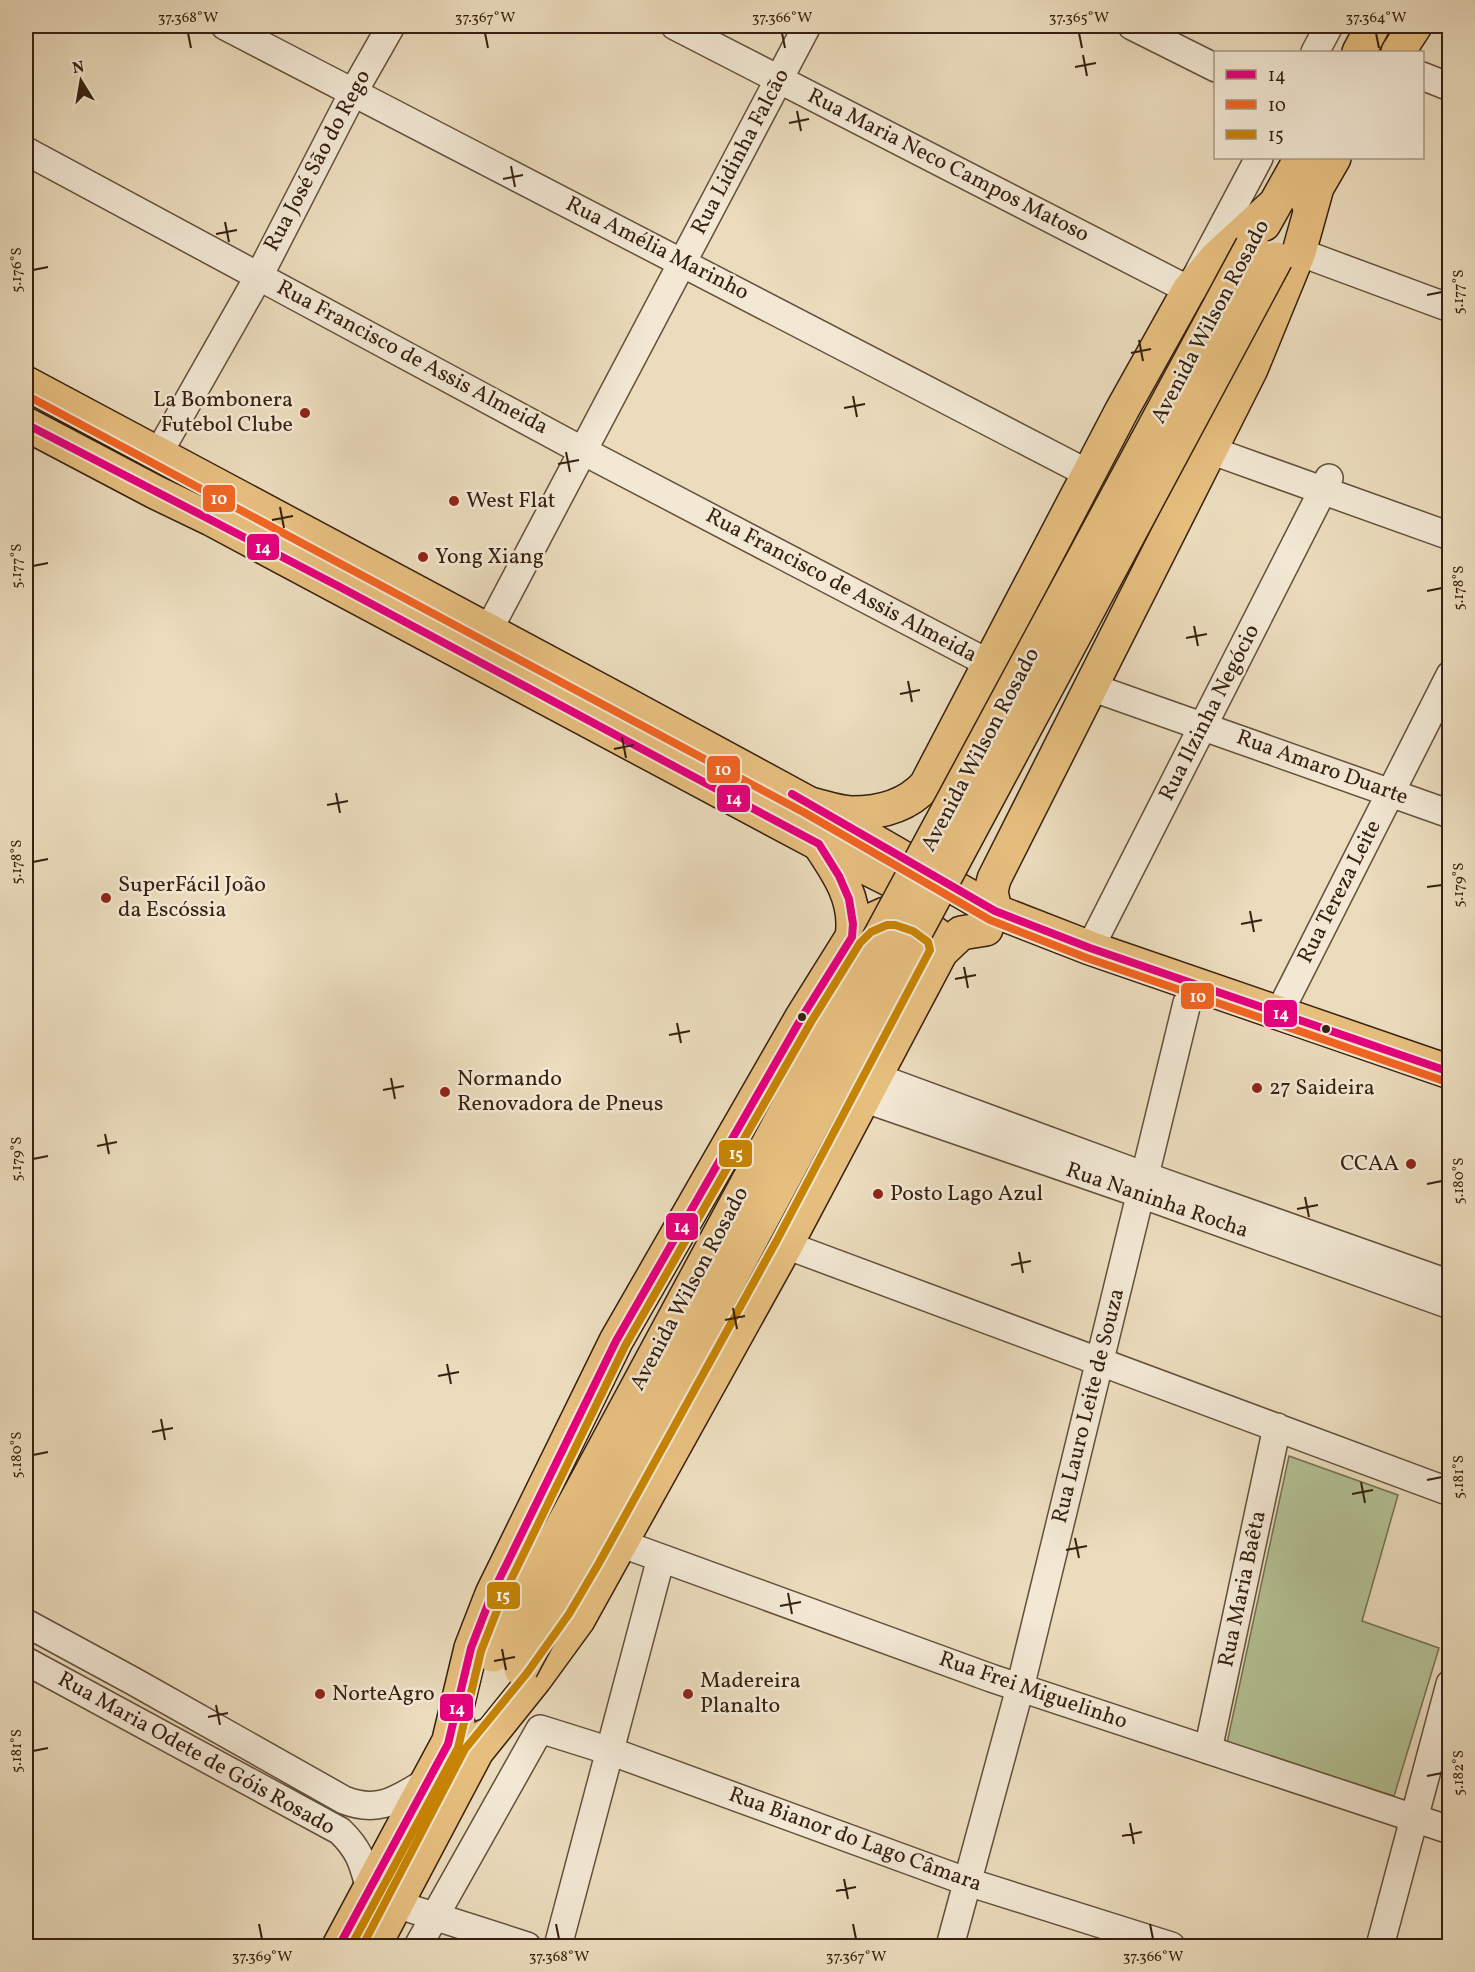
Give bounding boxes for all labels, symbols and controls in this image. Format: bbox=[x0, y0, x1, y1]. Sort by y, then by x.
text: 37.368°W bbox=[158, 8, 218, 29]
text: 37.367°W bbox=[455, 8, 515, 29]
text: 37.366°W bbox=[752, 8, 812, 29]
text: 37.365°W bbox=[1049, 8, 1109, 29]
text: 37.364°W bbox=[1345, 8, 1407, 29]
north arrow bbox=[51, 51, 111, 111]
legend bbox=[1214, 51, 1424, 159]
text: N bbox=[71, 56, 87, 80]
street label: Rua Lidinha Falcão bbox=[684, 64, 798, 240]
text: 14 bbox=[1268, 64, 1286, 89]
street label: Rua José São do Rego bbox=[257, 65, 379, 257]
street label: Rua Maria Neco Campos Matoso bbox=[802, 81, 1094, 251]
text: 10 bbox=[1268, 94, 1286, 119]
text: 15 bbox=[1268, 124, 1284, 149]
street label: Rua Amélia Marinho bbox=[560, 189, 754, 309]
street label: Avenida Wilson Rosado bbox=[1144, 215, 1278, 429]
text: 5.176°S bbox=[7, 247, 28, 293]
text: 5.177°S bbox=[1449, 269, 1470, 315]
street label: Rua Francisco de Assis Almeida bbox=[271, 273, 553, 443]
place label: La Bombonera Futebol Clube bbox=[153, 385, 293, 441]
marker: La Bombonera Futebol Clube bbox=[298, 406, 312, 420]
line badge: 10 bbox=[202, 484, 236, 513]
place label: West Flat bbox=[466, 486, 556, 517]
text: 10 bbox=[211, 489, 227, 511]
marker: West Flat bbox=[447, 494, 461, 508]
street label: Rua Francisco de Assis Almeida bbox=[700, 501, 982, 671]
line badge: 14 bbox=[246, 533, 280, 561]
text: 14 bbox=[255, 538, 271, 560]
place label: Yong Xiang bbox=[435, 542, 544, 573]
text: 5.177°S bbox=[7, 543, 28, 589]
marker: Yong Xiang bbox=[416, 550, 430, 564]
text: 5.178°S bbox=[1449, 565, 1470, 611]
street label: Rua Ilzinha Negócio bbox=[1152, 619, 1268, 807]
street label: Avenida Wilson Rosado bbox=[914, 643, 1048, 857]
street label: Rua Amaro Duarte bbox=[1232, 723, 1412, 813]
line badge: 10 bbox=[706, 755, 741, 784]
text: 10 bbox=[715, 760, 731, 782]
line badge: 14 bbox=[716, 784, 751, 813]
text: 14 bbox=[726, 789, 742, 811]
street label: Rua Tereza Leite bbox=[1290, 815, 1390, 969]
text: 5.178°S bbox=[7, 839, 28, 885]
text: 5.179°S bbox=[1449, 862, 1470, 908]
place label: SuperFácil João da Escóssia bbox=[118, 870, 266, 926]
marker: SuperFácil João da Escóssia bbox=[99, 891, 113, 905]
line badge: 10 bbox=[1180, 982, 1215, 1010]
text: 10 bbox=[1190, 987, 1206, 1009]
line badge: 14 bbox=[1263, 999, 1298, 1028]
text: 14 bbox=[1273, 1004, 1289, 1026]
unlabelled marker bbox=[796, 1011, 808, 1023]
unlabelled marker bbox=[1320, 1023, 1332, 1035]
place label: Normando Renovadora de Pneus bbox=[457, 1064, 663, 1120]
place label: 27 Saideira bbox=[1269, 1073, 1375, 1104]
marker: 27 Saideira bbox=[1250, 1081, 1264, 1095]
marker: Normando Renovadora de Pneus bbox=[438, 1085, 452, 1099]
text: 5.179°S bbox=[7, 1136, 28, 1182]
line badge: 15 bbox=[718, 1139, 753, 1168]
text: 15 bbox=[729, 1144, 743, 1166]
place label: CCAA bbox=[1340, 1149, 1399, 1180]
street label: Rua Naninha Rocha bbox=[1062, 1155, 1252, 1247]
marker: CCAA bbox=[1404, 1157, 1418, 1171]
text: 5.180°S bbox=[1449, 1158, 1470, 1204]
place label: Posto Lago Azul bbox=[890, 1179, 1043, 1210]
street label: Avenida Wilson Rosado bbox=[623, 1182, 757, 1396]
marker: Posto Lago Azul bbox=[871, 1187, 885, 1201]
line badge: 14 bbox=[665, 1212, 699, 1241]
text: 14 bbox=[674, 1217, 690, 1239]
street label: Rua Lauro Leite de Souza bbox=[1045, 1285, 1133, 1527]
text: 5.180°S bbox=[7, 1432, 28, 1478]
text: 5.181°S bbox=[1449, 1455, 1470, 1499]
street label: Rua Maria Baêta bbox=[1211, 1508, 1275, 1670]
line badge: 15 bbox=[486, 1581, 521, 1610]
text: 15 bbox=[496, 1586, 510, 1608]
street label: Rua Frei Miguelinho bbox=[935, 1644, 1131, 1738]
street label: Rua Maria Odete de Góis Rosado bbox=[52, 1665, 340, 1843]
place label: Madereira Planalto bbox=[700, 1666, 801, 1722]
place label: NorteAgro bbox=[332, 1679, 435, 1710]
marker: NorteAgro bbox=[313, 1687, 327, 1701]
marker: Madereira Planalto bbox=[681, 1687, 695, 1701]
line badge: 14 bbox=[439, 1693, 474, 1722]
text: 14 bbox=[449, 1699, 465, 1721]
text: 5.181°S bbox=[7, 1729, 28, 1773]
text: 5.182°S bbox=[1449, 1750, 1470, 1796]
street label: Rua Bianor do Lago Câmara bbox=[724, 1780, 986, 1900]
text: 37.369°W bbox=[232, 1947, 292, 1968]
text: 37.368°W bbox=[529, 1947, 589, 1968]
text: 37.367°W bbox=[826, 1947, 886, 1968]
text: 37.366°W bbox=[1123, 1947, 1183, 1968]

